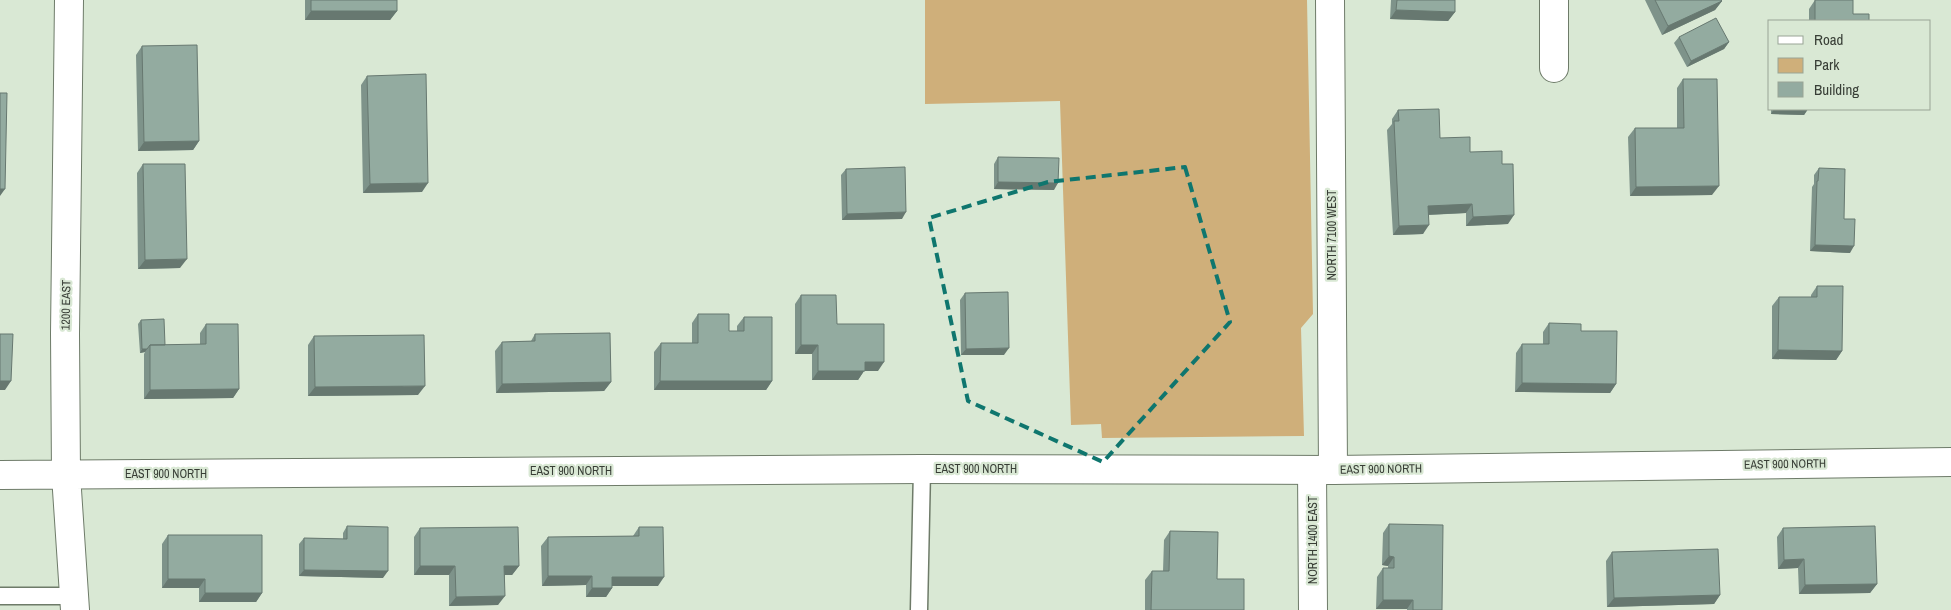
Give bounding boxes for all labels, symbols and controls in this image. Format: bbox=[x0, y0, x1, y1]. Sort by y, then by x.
legend bbox=[1768, 20, 1931, 110]
text: Road bbox=[1814, 29, 1843, 50]
text: Park bbox=[1814, 54, 1840, 75]
text: Building bbox=[1814, 79, 1859, 100]
street label: NORTH 7100 WEST bbox=[1324, 190, 1340, 280]
street label: 1200 EAST bbox=[58, 280, 74, 330]
street label: EAST 900 NORTH bbox=[1744, 455, 1826, 473]
street label: EAST 900 NORTH bbox=[1340, 460, 1422, 478]
street label: EAST 900 NORTH bbox=[935, 461, 1017, 477]
street label: EAST 900 NORTH bbox=[530, 463, 612, 479]
street label: EAST 900 NORTH bbox=[125, 466, 207, 482]
street label: NORTH 1400 EAST bbox=[1305, 496, 1321, 584]

